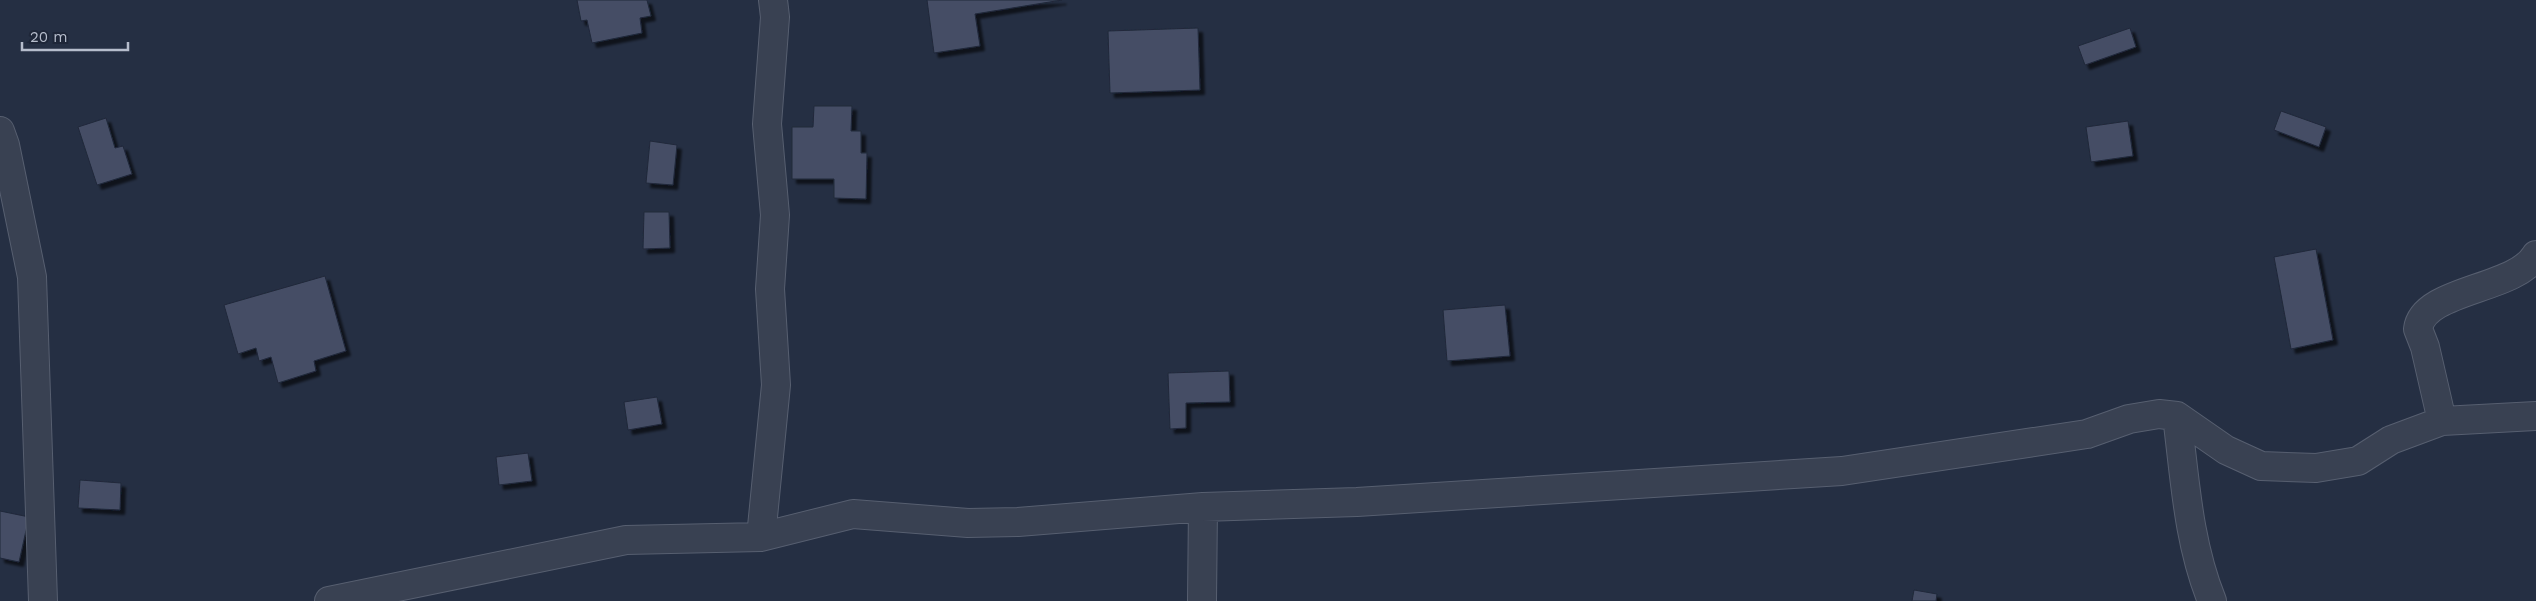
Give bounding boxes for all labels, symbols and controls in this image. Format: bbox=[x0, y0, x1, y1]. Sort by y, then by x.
scale bar bbox=[22, 20, 129, 52]
text: 20 m bbox=[30, 28, 68, 46]

